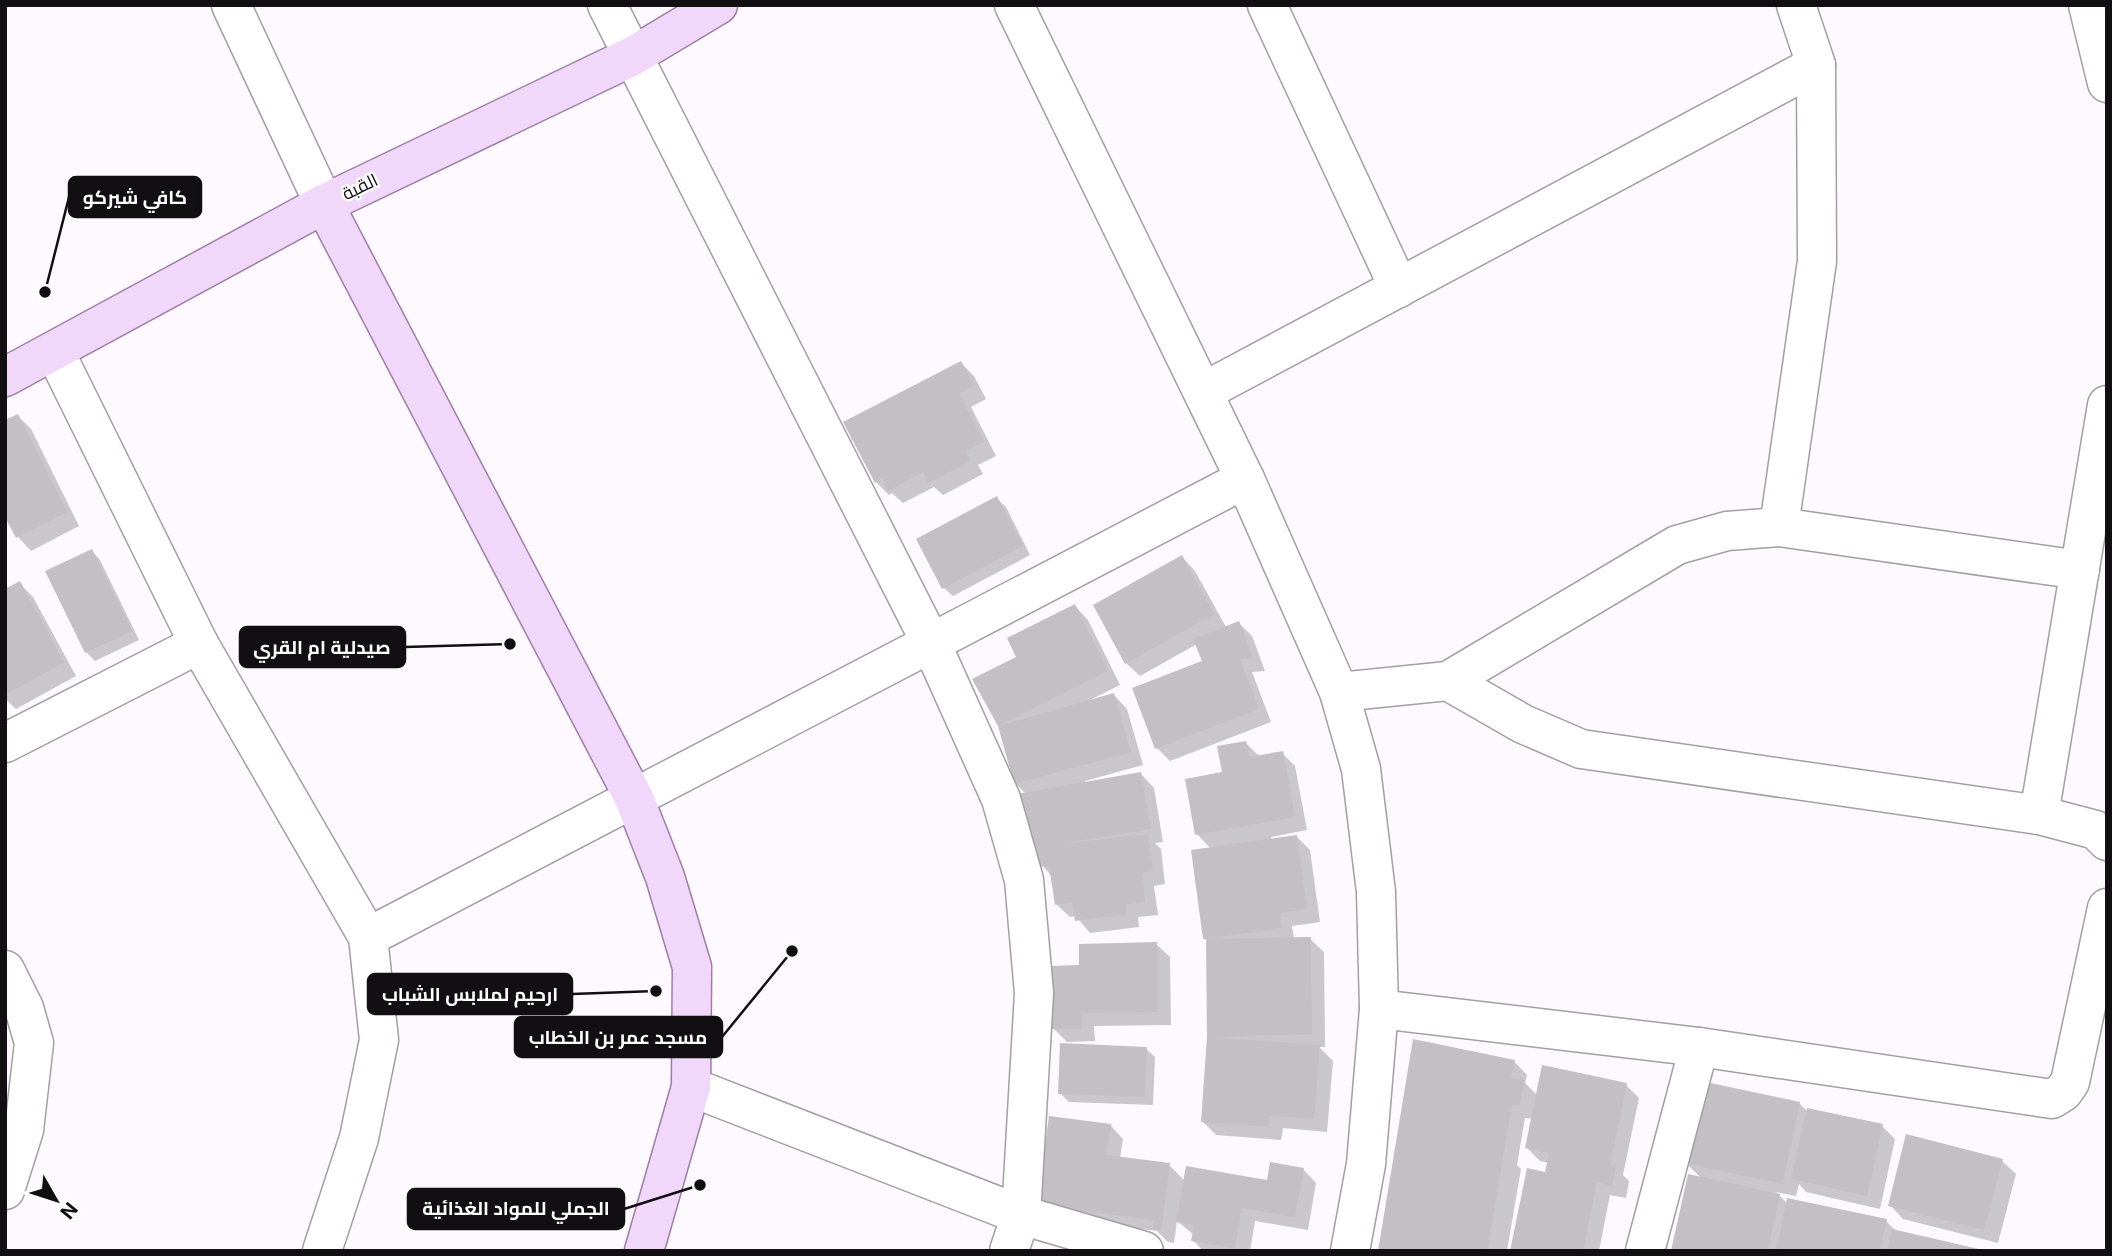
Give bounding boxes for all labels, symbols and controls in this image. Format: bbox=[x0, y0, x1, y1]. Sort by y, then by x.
street label: القبة bbox=[339, 169, 381, 204]
callout: كافي شيركو bbox=[69, 177, 201, 217]
text: كافي شيركو bbox=[83, 186, 187, 213]
callout: صيدلية ام القري bbox=[240, 627, 405, 667]
text: صيدلية ام القري bbox=[253, 636, 391, 663]
callout: ارحيم لملابس الشباب bbox=[368, 974, 572, 1014]
text: ارحيم لملابس الشباب bbox=[382, 983, 558, 1008]
callout: مسجد عمر بن الخطاب bbox=[515, 1017, 722, 1057]
text: مسجد عمر بن الخطاب bbox=[529, 1026, 707, 1049]
north arrow bbox=[21, 1165, 91, 1235]
callout: الجملي للمواد الغذائية bbox=[408, 1189, 624, 1229]
text: الجملي للمواد الغذائية bbox=[422, 1197, 610, 1224]
text: N bbox=[55, 1198, 82, 1223]

